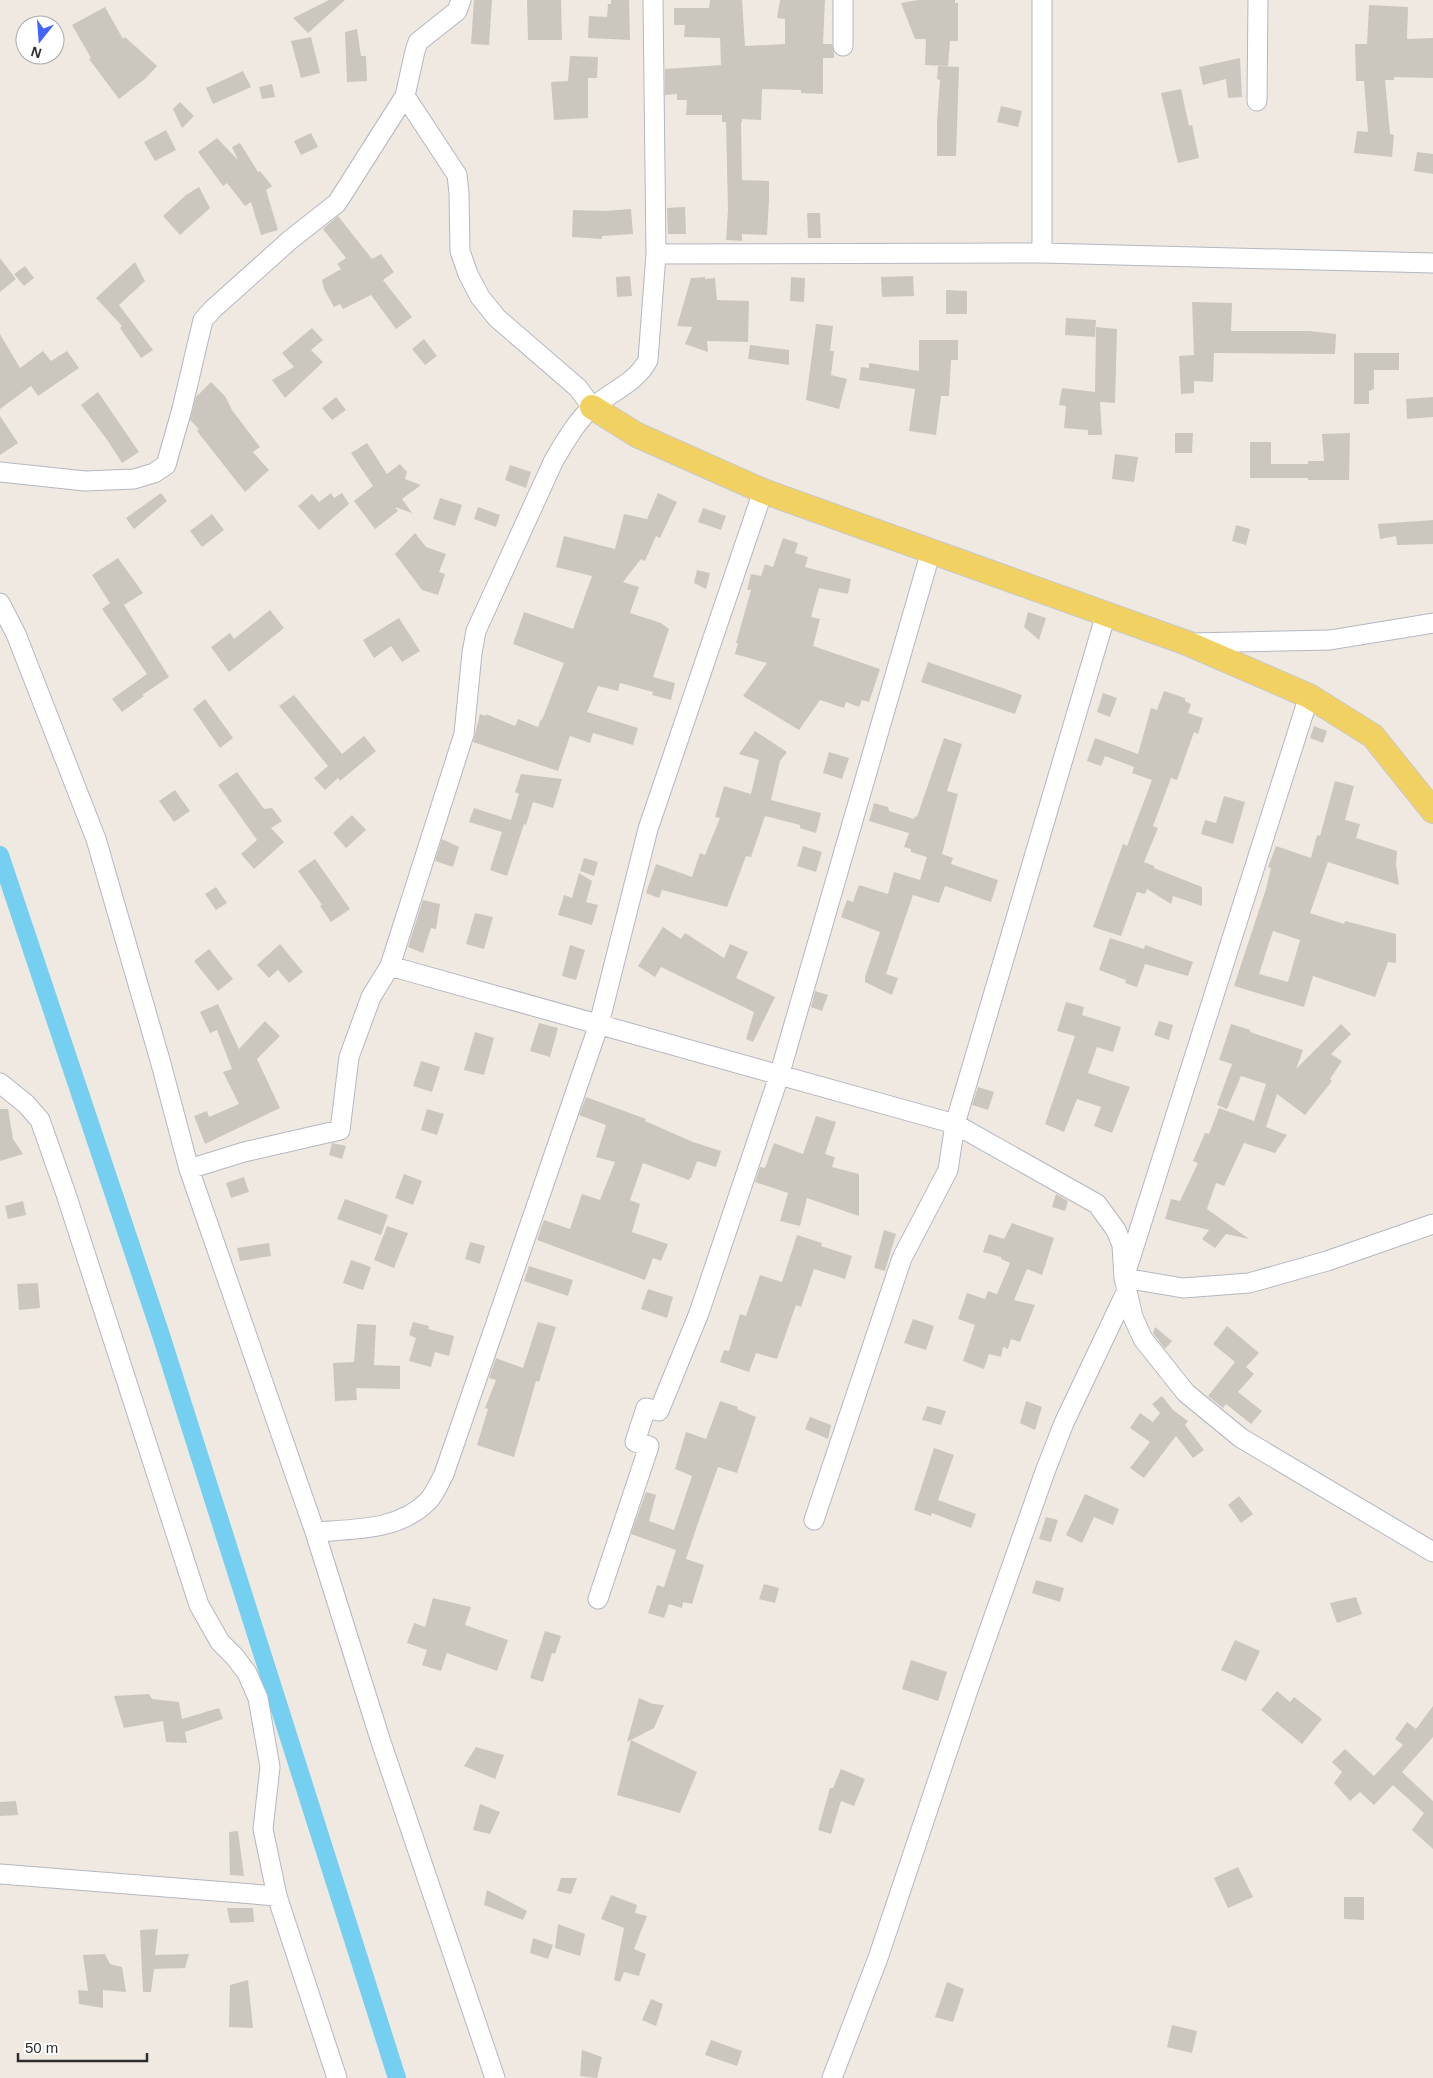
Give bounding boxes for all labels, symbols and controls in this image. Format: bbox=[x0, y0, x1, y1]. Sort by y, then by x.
north arrow bbox=[15, 15, 65, 65]
text: N bbox=[29, 43, 43, 62]
scale bar bbox=[18, 2030, 146, 2062]
text: 50 m bbox=[25, 2039, 58, 2056]

